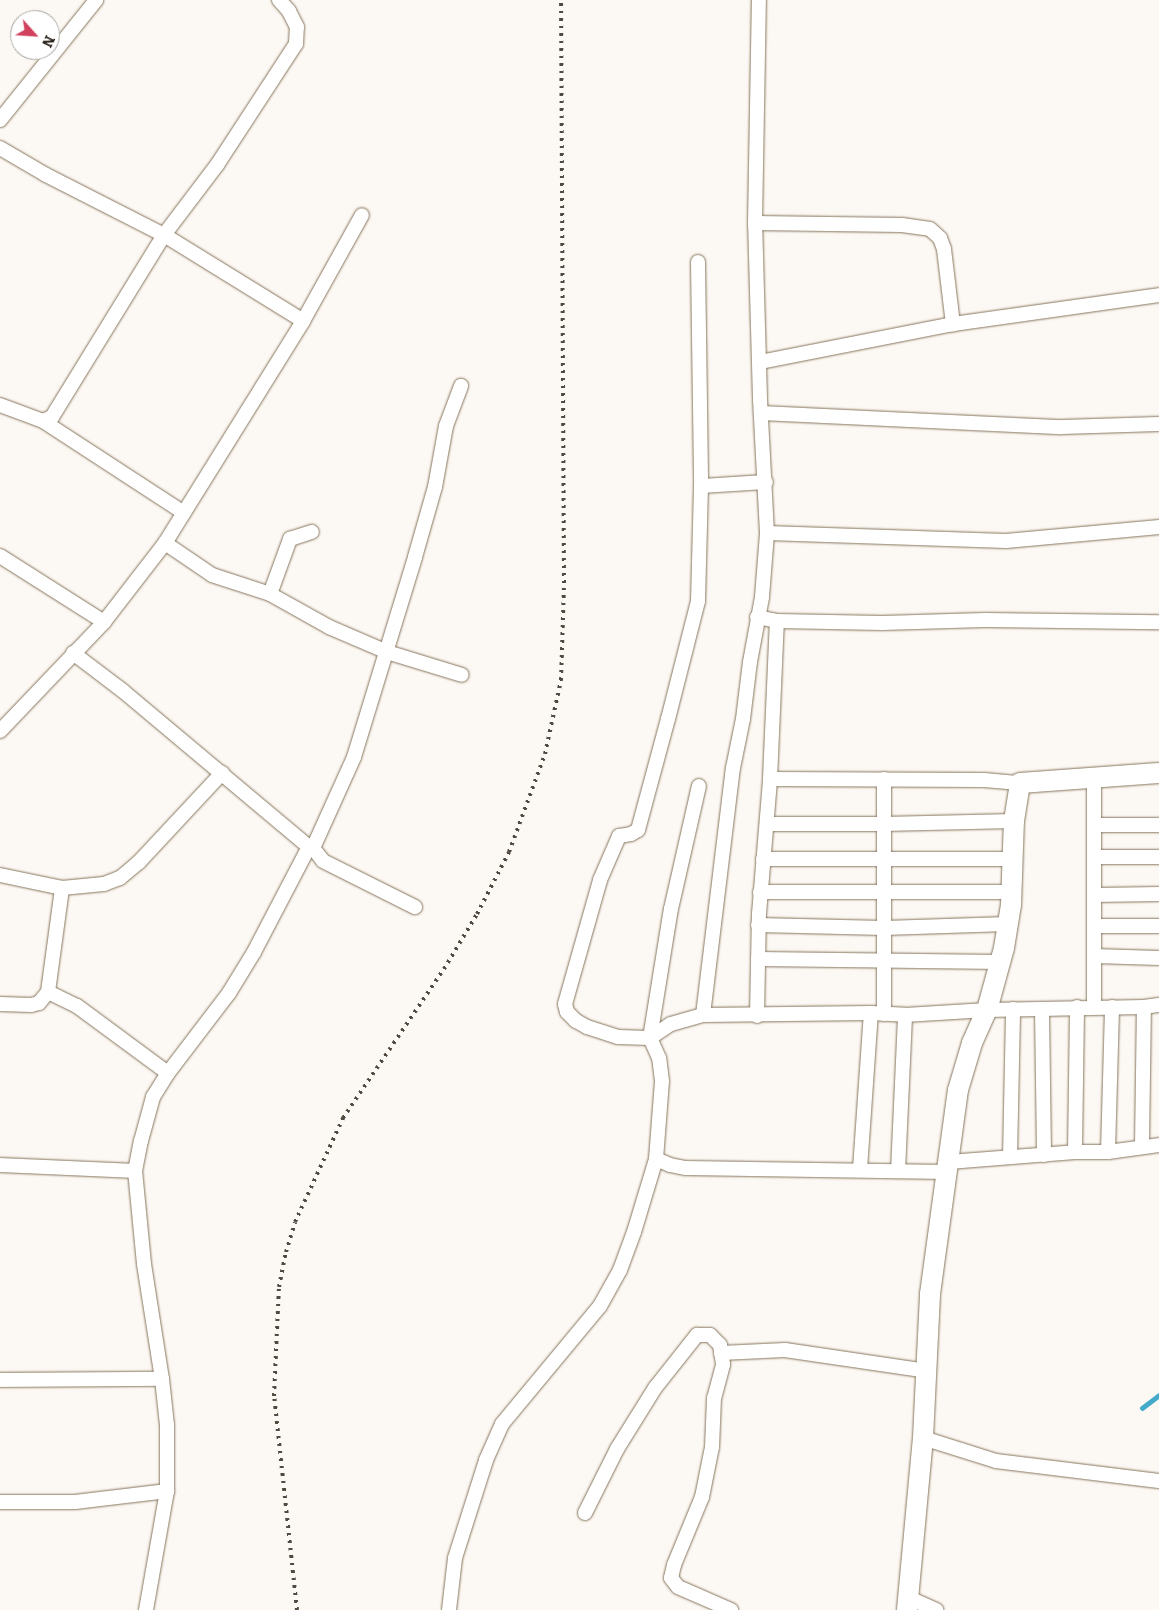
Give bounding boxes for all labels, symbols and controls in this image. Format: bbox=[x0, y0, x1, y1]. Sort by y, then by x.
north arrow bbox=[10, 10, 60, 60]
text: N bbox=[38, 33, 58, 50]

